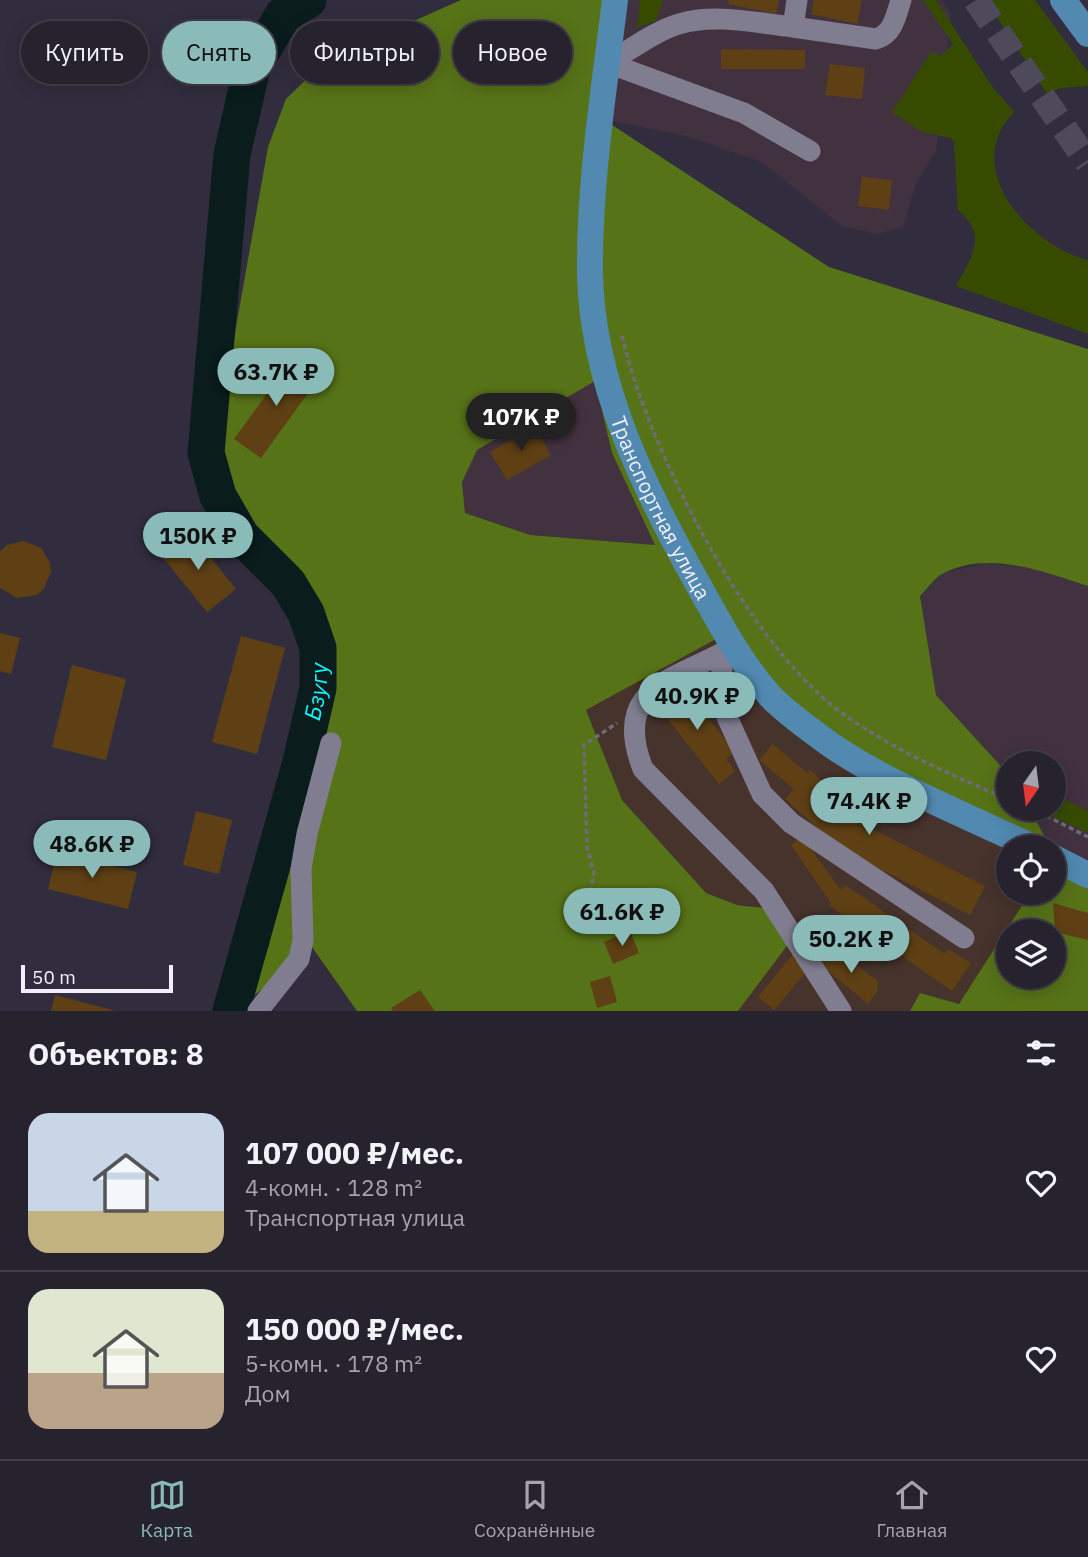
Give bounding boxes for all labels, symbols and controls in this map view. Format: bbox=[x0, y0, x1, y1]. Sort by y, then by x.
chip: Купить bbox=[21, 21, 148, 84]
chip: Снять bbox=[162, 21, 276, 84]
chip: Фильтры bbox=[290, 21, 439, 84]
chip: Новое bbox=[453, 21, 572, 84]
pin: 63.7K ₽ bbox=[211, 348, 341, 408]
text: 63.7K ₽ bbox=[233, 356, 319, 386]
pin: 107K ₽ bbox=[464, 393, 578, 453]
text: 107K ₽ bbox=[482, 401, 560, 431]
street label: Транспортная улица bbox=[605, 412, 718, 604]
pin: 150K ₽ bbox=[141, 512, 255, 572]
text: 150K ₽ bbox=[159, 520, 237, 550]
water label: Бзугу bbox=[296, 662, 334, 723]
pin: 40.9K ₽ bbox=[632, 672, 762, 732]
text: 40.9K ₽ bbox=[654, 680, 740, 710]
north arrow bbox=[996, 751, 1066, 821]
map controls bbox=[996, 751, 1066, 989]
pin: 74.4K ₽ bbox=[804, 778, 934, 837]
text: 74.4K ₽ bbox=[826, 785, 912, 815]
pin: 48.6K ₽ bbox=[27, 820, 157, 880]
text: 48.6K ₽ bbox=[49, 828, 135, 858]
button: locate bbox=[996, 835, 1066, 905]
pin: 61.6K ₽ bbox=[557, 888, 687, 948]
text: 61.6K ₽ bbox=[579, 896, 665, 926]
pin: 50.2K ₽ bbox=[786, 916, 916, 975]
button: layers bbox=[996, 919, 1066, 989]
text: 50.2K ₽ bbox=[808, 923, 894, 953]
scale bar bbox=[21, 962, 173, 994]
text: 50 m bbox=[32, 965, 76, 989]
text: Объектов: 8 bbox=[28, 1034, 204, 1073]
icon: filters bbox=[1022, 1034, 1060, 1072]
text: 107 000 ₽/мес. bbox=[245, 1133, 464, 1172]
icon: home bbox=[84, 1141, 168, 1225]
icon: heart bbox=[1022, 1164, 1060, 1202]
text: 4-комн. · 128 m² bbox=[245, 1172, 422, 1202]
text: Транспортная улица bbox=[245, 1202, 465, 1232]
text: 150 000 ₽/мес. bbox=[245, 1309, 464, 1348]
icon: home bbox=[84, 1317, 168, 1401]
icon: heart bbox=[1022, 1340, 1060, 1378]
text: 5-комн. · 178 m² bbox=[245, 1348, 422, 1378]
text: Дом bbox=[245, 1378, 290, 1408]
tab: Карта bbox=[141, 1476, 193, 1542]
tab: Сохранённые bbox=[474, 1476, 595, 1542]
tab: Главная bbox=[876, 1476, 947, 1542]

